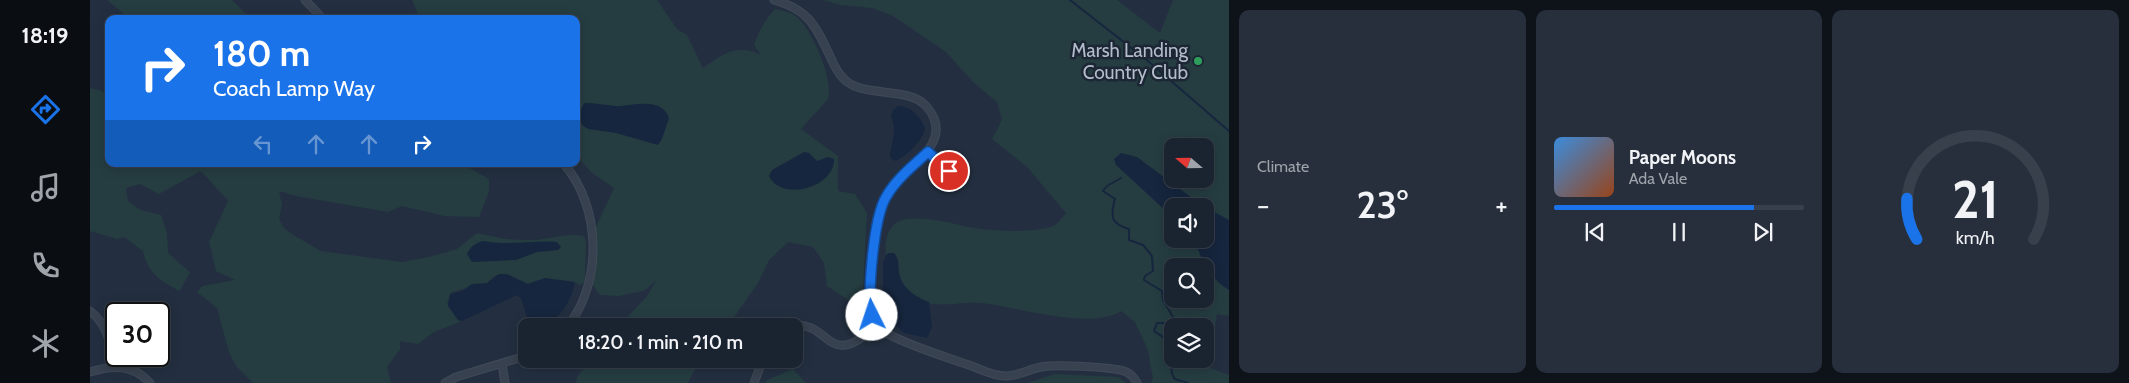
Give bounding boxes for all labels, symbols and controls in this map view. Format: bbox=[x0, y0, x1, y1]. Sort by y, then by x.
text: 18:19 bbox=[22, 22, 68, 49]
text: 180 m bbox=[213, 32, 310, 75]
icon: right bbox=[130, 35, 195, 100]
place label: Marsh Landing Country Club bbox=[1071, 39, 1189, 84]
marker: Marsh Landing Country Club bbox=[1192, 55, 1204, 67]
text: Coach Lamp Way bbox=[213, 75, 375, 102]
icon: directions bbox=[28, 92, 63, 127]
icon: left bbox=[249, 130, 277, 158]
icon: ahead bbox=[302, 130, 330, 158]
icon: ahead bbox=[355, 130, 383, 158]
icon: right bbox=[408, 130, 436, 158]
north arrow bbox=[1164, 138, 1214, 188]
map controls bbox=[1164, 138, 1214, 368]
text: Paper Moons bbox=[1629, 146, 1736, 169]
pin bbox=[928, 150, 970, 192]
icon: arrive bbox=[935, 157, 963, 185]
text: Climate bbox=[1257, 157, 1309, 176]
text: 21 bbox=[1952, 168, 1999, 231]
text: Ada Vale bbox=[1629, 169, 1687, 188]
icon: music bbox=[28, 170, 63, 205]
text: 23° bbox=[1357, 181, 1408, 228]
text: − bbox=[1257, 188, 1269, 222]
text: + bbox=[1495, 188, 1508, 222]
button: sound bbox=[1164, 198, 1214, 248]
icon: previous bbox=[1581, 218, 1609, 246]
icon: pause bbox=[1665, 218, 1693, 246]
icon: next bbox=[1749, 218, 1777, 246]
text: km/h bbox=[1956, 227, 1995, 248]
icon: phone bbox=[28, 248, 63, 283]
button: search bbox=[1164, 258, 1214, 308]
position arrow bbox=[845, 288, 897, 340]
speed limit sign: 30 bbox=[105, 302, 170, 367]
button: layers bbox=[1164, 318, 1214, 368]
icon: climate bbox=[28, 326, 63, 361]
text: 18:20 · 1 min · 210 m bbox=[578, 331, 743, 354]

